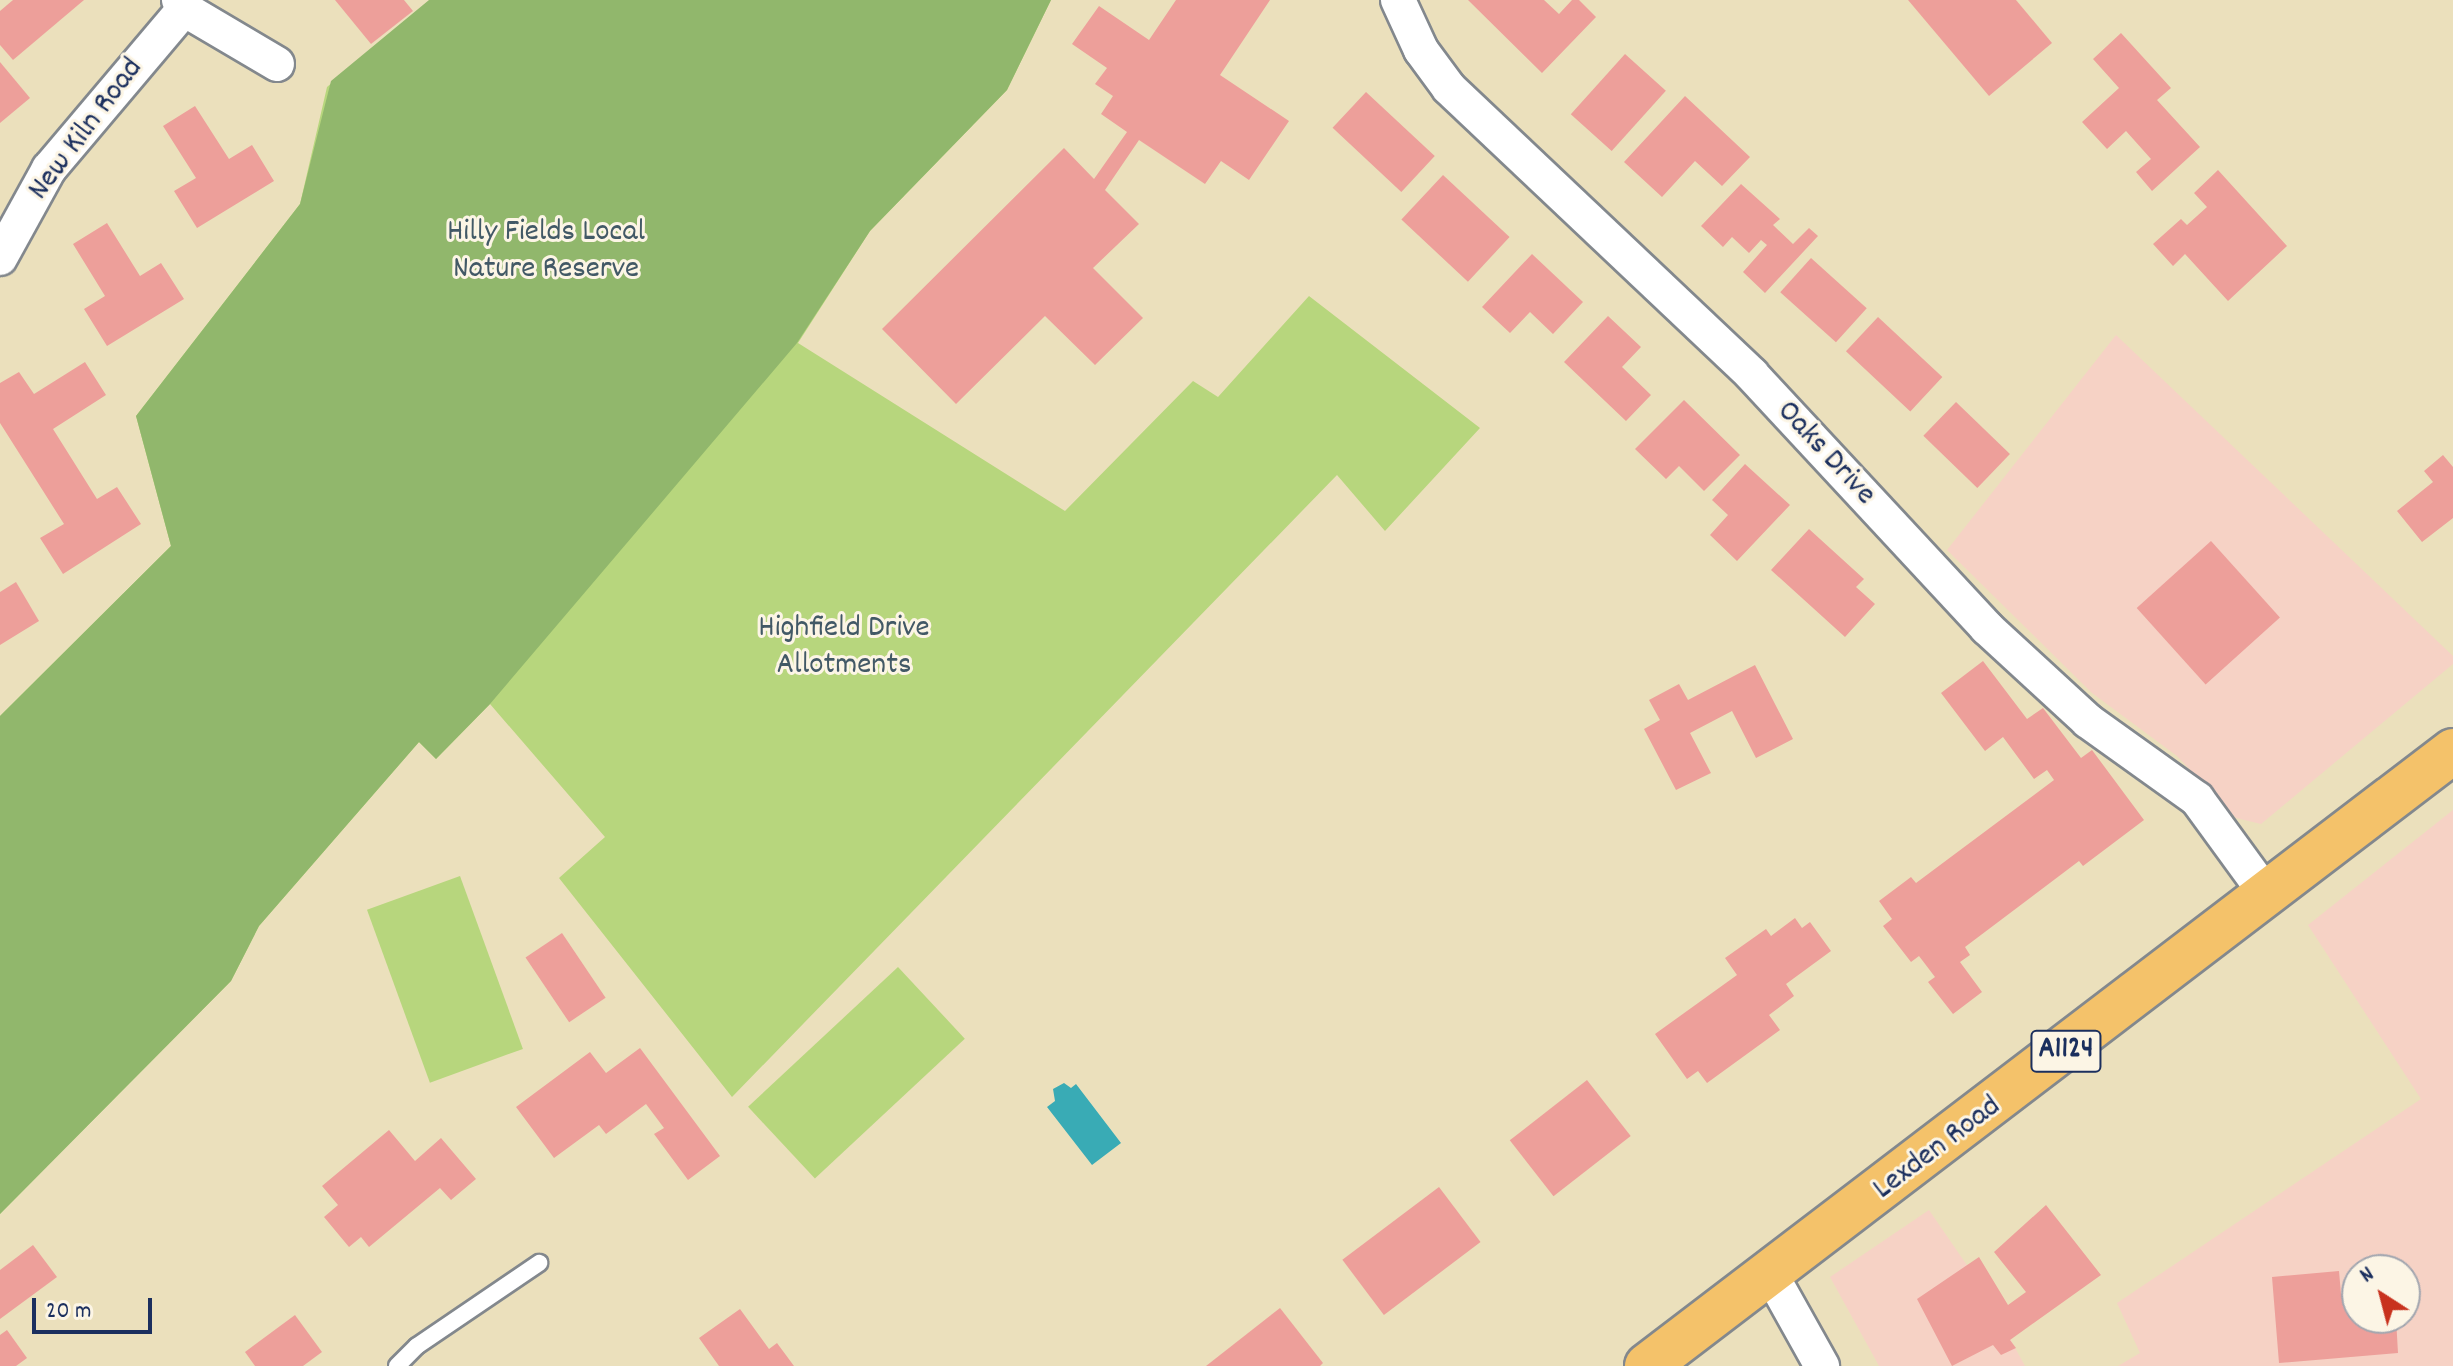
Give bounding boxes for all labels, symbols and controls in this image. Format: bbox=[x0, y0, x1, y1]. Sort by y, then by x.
street label: New Kiln Road bbox=[21, 51, 153, 209]
park label: Hilly Fields Local Nature Reserve bbox=[447, 215, 645, 290]
street label: Oaks Drive bbox=[1767, 394, 1883, 514]
park label: Highfield Drive Allotments bbox=[758, 611, 930, 686]
road number: A1124 bbox=[2030, 1025, 2102, 1077]
street label: Lexden Road bbox=[1867, 1089, 2009, 1209]
north arrow bbox=[2341, 1254, 2421, 1334]
text: N bbox=[2354, 1260, 2381, 1292]
scale bar bbox=[36, 1282, 156, 1332]
text: 20 m bbox=[46, 1295, 92, 1329]

